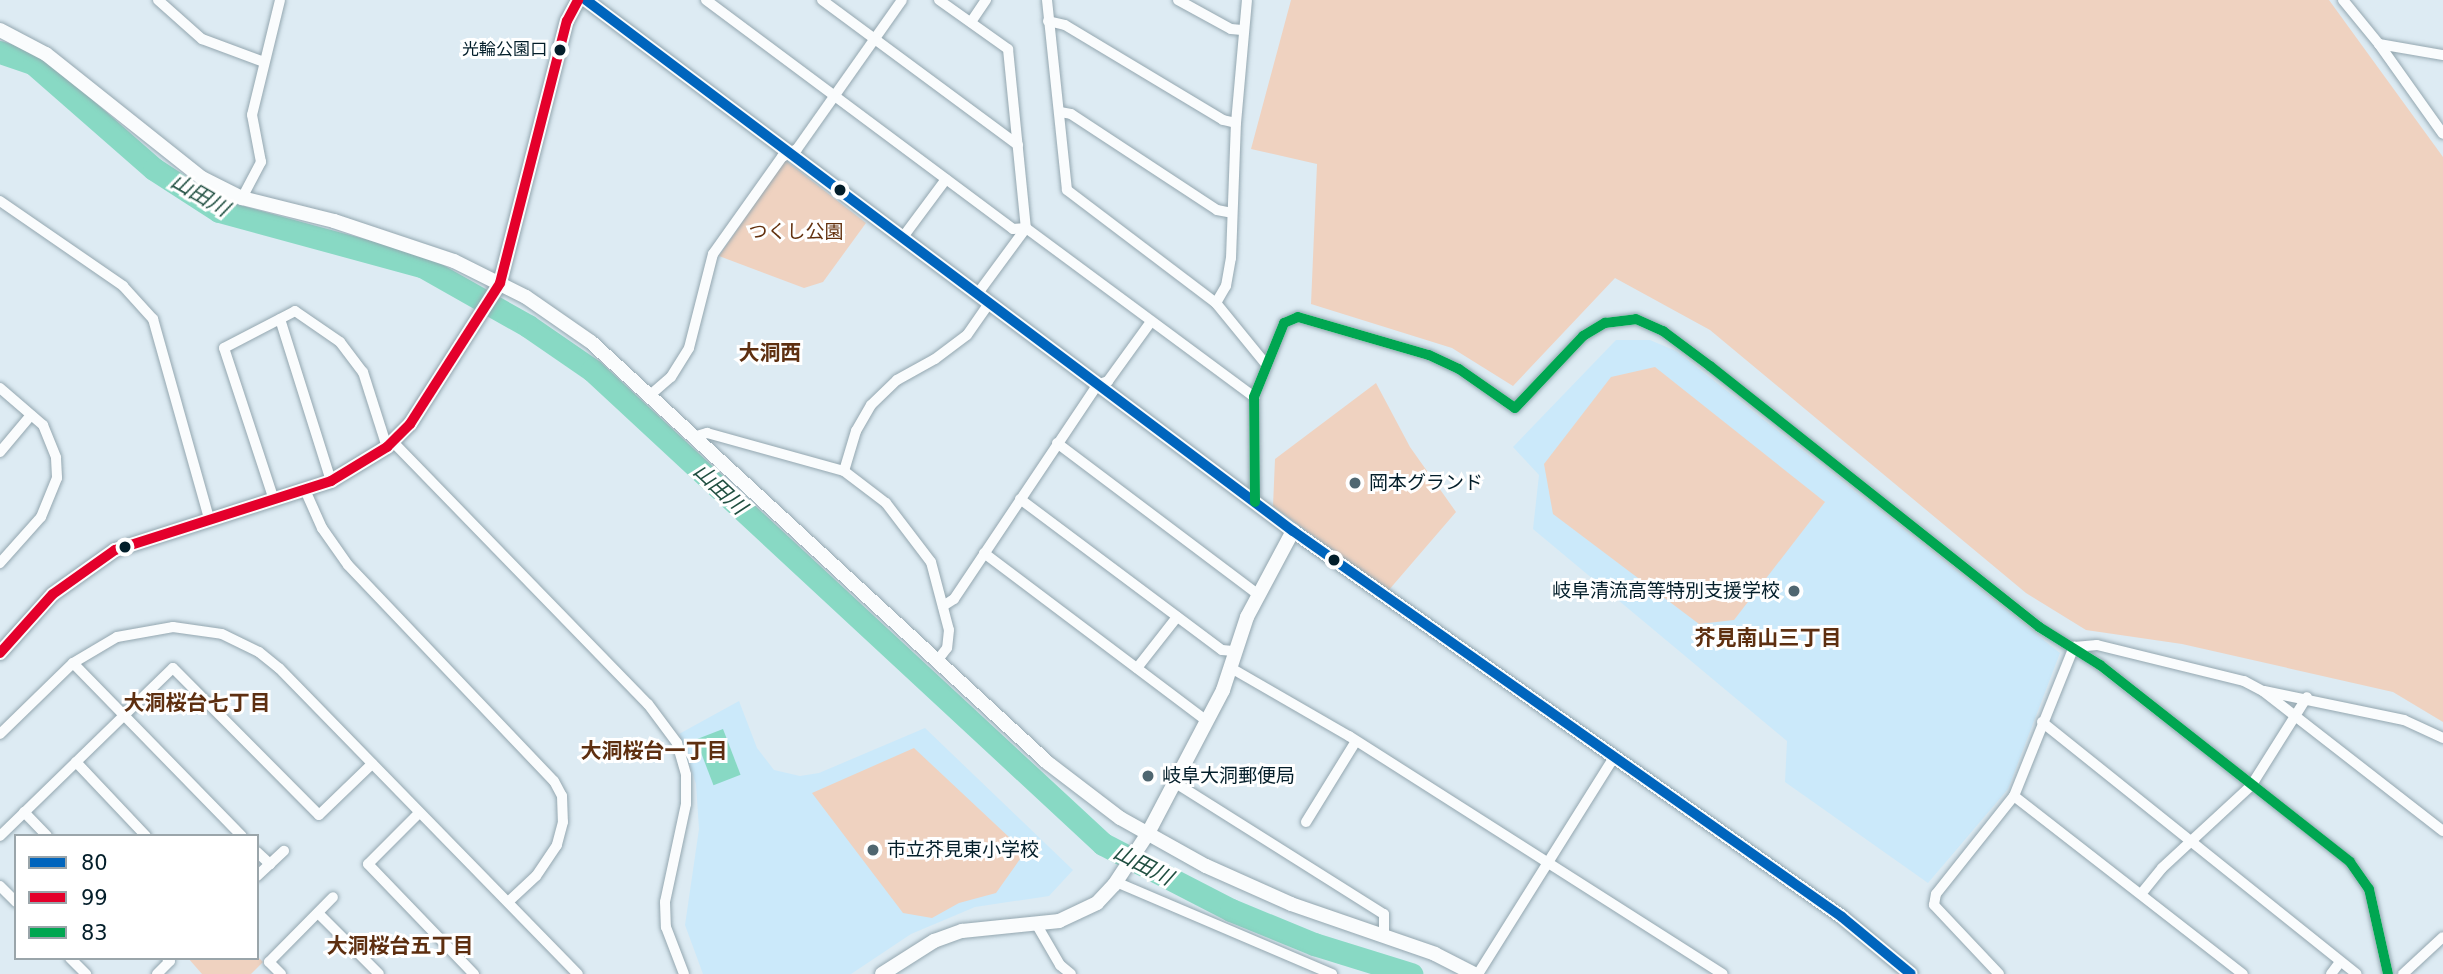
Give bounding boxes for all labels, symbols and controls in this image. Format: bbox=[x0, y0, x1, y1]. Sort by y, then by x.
place label: 光輪公園口 bbox=[462, 40, 547, 60]
marker: 光輪公園口 bbox=[553, 43, 567, 57]
water label: 山田川 bbox=[166, 168, 234, 222]
unlabelled marker bbox=[833, 183, 847, 197]
park label: つくし公園 bbox=[749, 221, 843, 243]
district label: 大洞西 bbox=[739, 340, 801, 366]
water label: 山田川 bbox=[688, 458, 752, 520]
place label: 岡本グランド bbox=[1369, 472, 1483, 494]
marker: 岡本グランド bbox=[1347, 475, 1363, 491]
unlabelled marker bbox=[118, 540, 132, 554]
unlabelled marker bbox=[1327, 553, 1341, 567]
place label: 岐阜清流高等特別支援学校 bbox=[1552, 580, 1780, 602]
marker: 岐阜清流高等特別支援学校 bbox=[1786, 583, 1802, 599]
district label: 芥見南山三丁目 bbox=[1695, 625, 1841, 651]
district label: 大洞桜台七丁目 bbox=[124, 690, 270, 716]
district label: 大洞桜台一丁目 bbox=[581, 738, 727, 764]
place label: 岐阜大洞郵便局 bbox=[1162, 765, 1295, 787]
marker: 岐阜大洞郵便局 bbox=[1140, 768, 1156, 784]
legend bbox=[14, 834, 259, 960]
place label: 市立芥見東小学校 bbox=[887, 839, 1039, 861]
water label: 山田川 bbox=[1109, 839, 1177, 891]
marker: 市立芥見東小学校 bbox=[865, 842, 881, 858]
text: 80 bbox=[81, 851, 108, 875]
text: 99 bbox=[81, 886, 108, 910]
text: 83 bbox=[81, 921, 108, 945]
district label: 大洞桜台五丁目 bbox=[327, 933, 473, 959]

